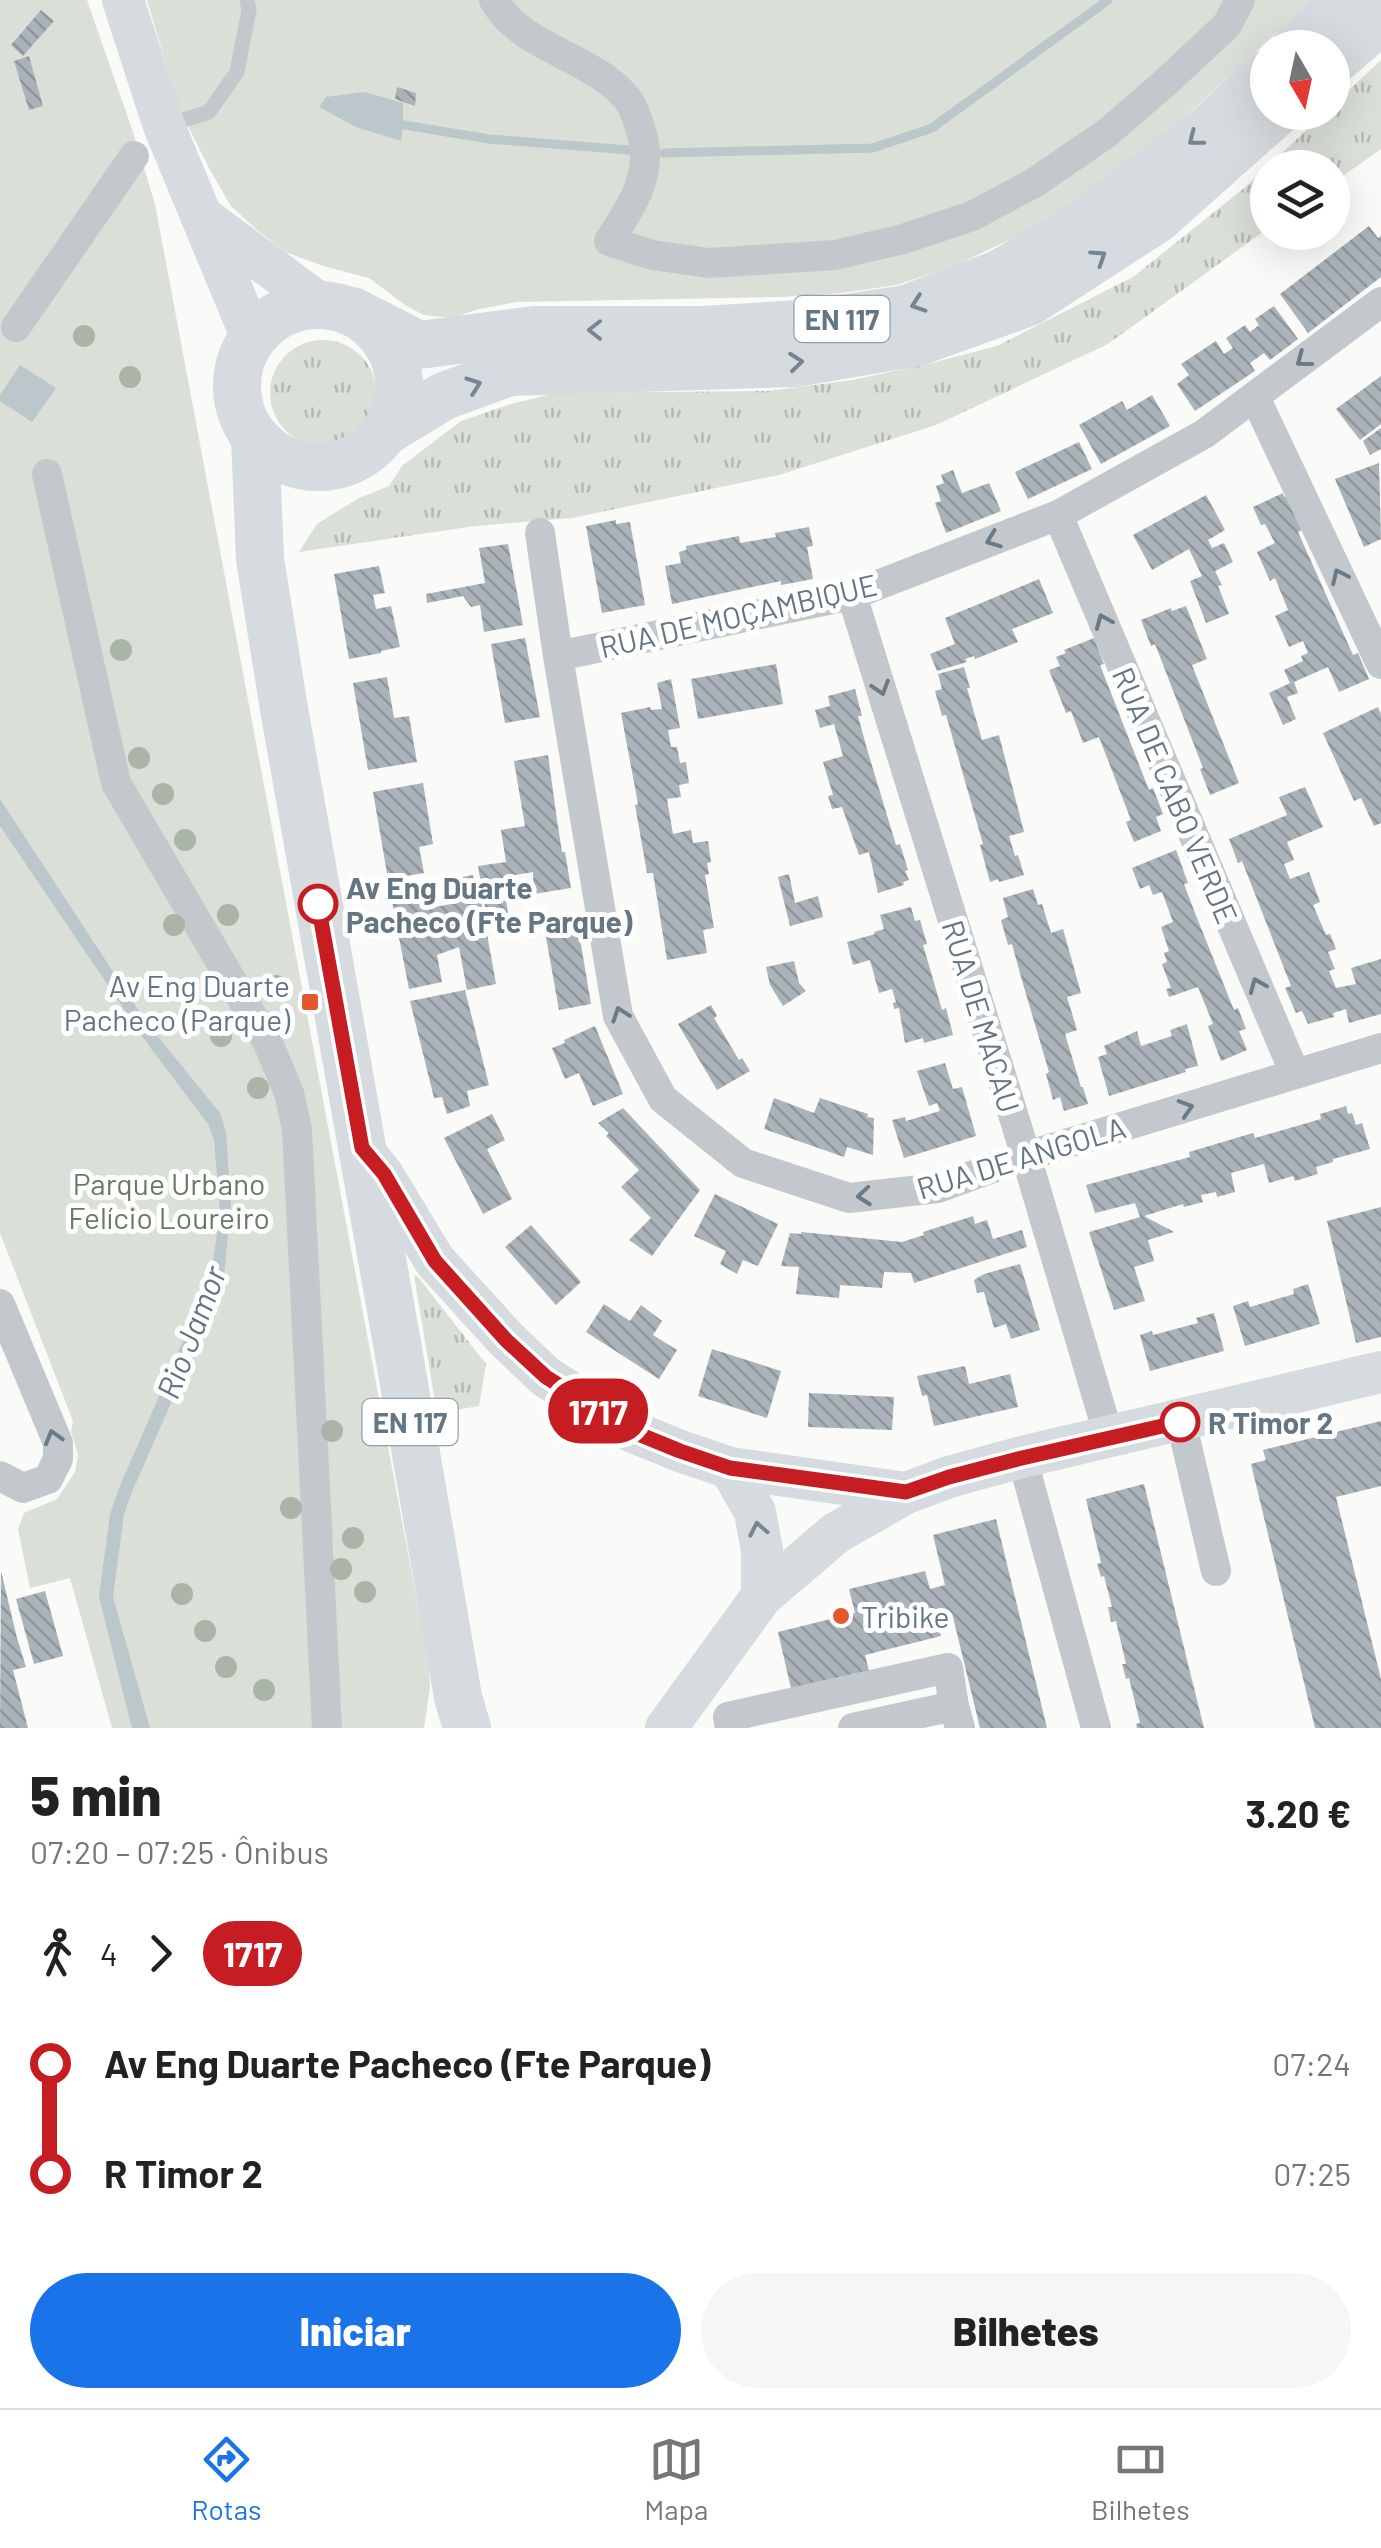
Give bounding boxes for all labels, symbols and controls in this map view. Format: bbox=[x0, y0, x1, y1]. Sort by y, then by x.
north arrow bbox=[1250, 30, 1350, 130]
map controls bbox=[1250, 30, 1350, 250]
one-way arrow bbox=[1188, 127, 1206, 144]
button: layers bbox=[1250, 150, 1350, 250]
one-way arrow bbox=[1089, 250, 1107, 269]
one-way arrow bbox=[911, 292, 928, 313]
road number: EN 117 bbox=[794, 296, 890, 342]
one-way arrow bbox=[587, 319, 602, 341]
one-way arrow bbox=[1296, 349, 1314, 366]
one-way arrow bbox=[789, 352, 805, 373]
one-way arrow bbox=[464, 377, 482, 397]
one-way arrow bbox=[986, 528, 1003, 549]
street label: RUA DE MOÇAMBIQUE bbox=[596, 566, 880, 664]
one-way arrow bbox=[1332, 568, 1352, 586]
one-way arrow bbox=[1095, 613, 1115, 631]
street label: RUA DE CABO VERDE bbox=[1106, 662, 1246, 928]
one-way arrow bbox=[869, 679, 890, 696]
place label: Av Eng Duarte Pacheco (Fte Parque) bbox=[346, 869, 633, 939]
marker: Av Eng Duarte Pacheco (Fte Parque) bbox=[299, 885, 337, 923]
street label: RUA DE MACAU bbox=[936, 915, 1028, 1117]
place label: Av Eng Duarte Pacheco (Parque) bbox=[64, 967, 290, 1037]
one-way arrow bbox=[1249, 977, 1269, 995]
marker: Av Eng Duarte Pacheco (Parque) bbox=[299, 991, 321, 1013]
one-way arrow bbox=[612, 1006, 632, 1024]
one-way arrow bbox=[1177, 1099, 1194, 1119]
street label: RUA DE ANGOLA bbox=[912, 1108, 1130, 1206]
park label: Parque Urbano Felício Loureiro bbox=[68, 1165, 270, 1235]
one-way arrow bbox=[856, 1184, 872, 1206]
water label: Rio Jamor bbox=[147, 1259, 233, 1404]
line badge: 1717 bbox=[528, 1378, 668, 1444]
text: 1717 bbox=[568, 1390, 628, 1432]
road number: EN 117 bbox=[362, 1399, 458, 1445]
marker: R Timor 2 bbox=[1161, 1403, 1199, 1441]
place label: R Timor 2 bbox=[1208, 1404, 1333, 1440]
one-way arrow bbox=[44, 1430, 65, 1447]
one-way arrow bbox=[748, 1521, 769, 1538]
place label: Tribike bbox=[861, 1598, 950, 1634]
marker: Tribike bbox=[830, 1605, 852, 1627]
text: 5 min bbox=[30, 1761, 162, 1827]
text: 3.20 € bbox=[1246, 1790, 1351, 1836]
text: 07:20 – 07:25 · Ônibus bbox=[30, 1832, 329, 1870]
icon: walk bbox=[30, 1926, 85, 1981]
icon: forward bbox=[133, 1926, 188, 1981]
text: 1717 bbox=[223, 1932, 282, 1974]
text: 4 bbox=[100, 1934, 118, 1972]
text: Av Eng Duarte Pacheco (Fte Parque) bbox=[104, 2040, 711, 2086]
text: 07:24 bbox=[1272, 2044, 1351, 2082]
text: R Timor 2 bbox=[104, 2150, 263, 2196]
text: 07:25 bbox=[1273, 2154, 1351, 2192]
button: Iniciar bbox=[30, 2273, 681, 2388]
button: Bilhetes bbox=[701, 2273, 1351, 2388]
tab: Rotas bbox=[191, 2432, 261, 2526]
tab: Mapa bbox=[644, 2432, 708, 2526]
tab: Bilhetes bbox=[1091, 2432, 1190, 2526]

